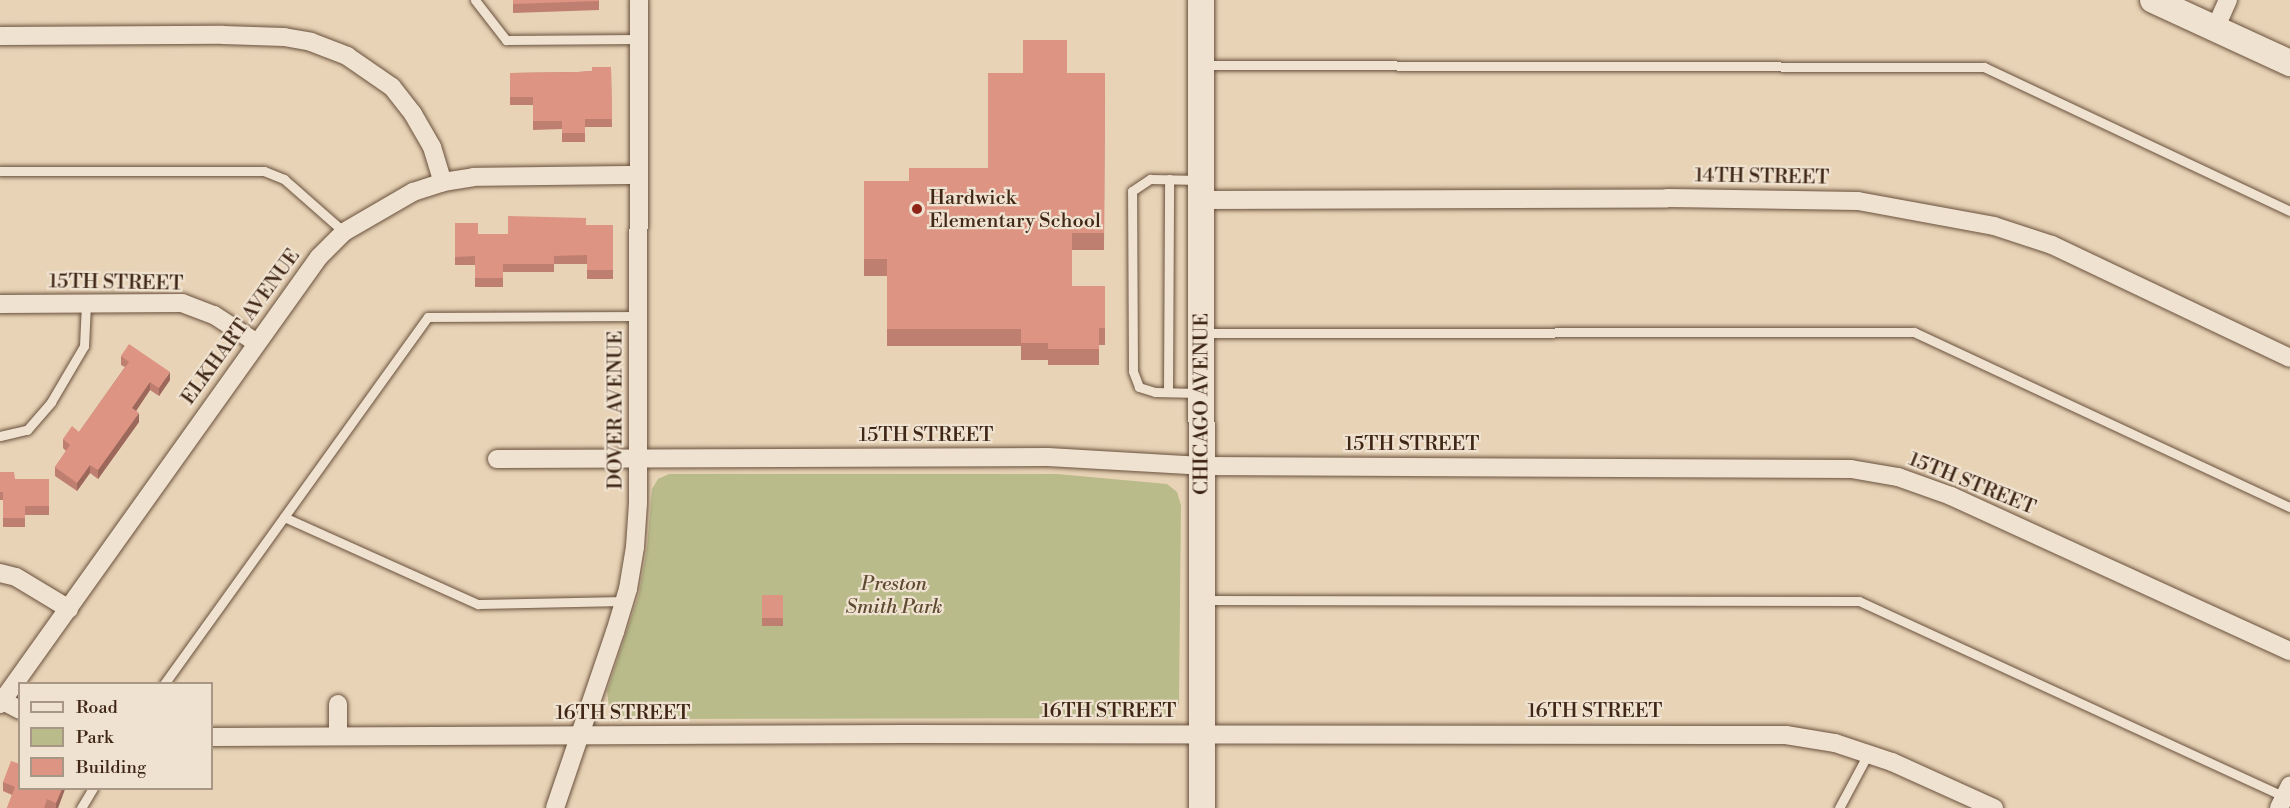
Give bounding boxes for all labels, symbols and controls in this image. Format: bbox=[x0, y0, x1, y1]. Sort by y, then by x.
street label: 14TH STREET bbox=[1694, 164, 1830, 190]
place label: Hardwick Elementary School bbox=[929, 186, 1101, 233]
marker: Hardwick Elementary School bbox=[910, 202, 924, 216]
street label: ELKHART AVENUE bbox=[176, 245, 306, 409]
street label: 15TH STREET bbox=[49, 270, 183, 296]
street label: CHICAGO AVENUE bbox=[1190, 313, 1214, 495]
street label: DOVER AVENUE bbox=[604, 331, 628, 489]
street label: 15TH STREET bbox=[859, 423, 993, 447]
street label: 15TH STREET bbox=[1345, 432, 1479, 456]
street label: 15TH STREET bbox=[1905, 448, 2039, 520]
park label: Preston Smith Park bbox=[846, 573, 942, 620]
legend bbox=[18, 682, 213, 790]
text: Road bbox=[76, 696, 118, 719]
street label: 16TH STREET bbox=[1042, 699, 1176, 723]
street label: 16TH STREET bbox=[1528, 699, 1662, 723]
street label: 16TH STREET bbox=[556, 701, 690, 725]
text: Park bbox=[76, 726, 113, 749]
text: Building bbox=[76, 756, 146, 779]

